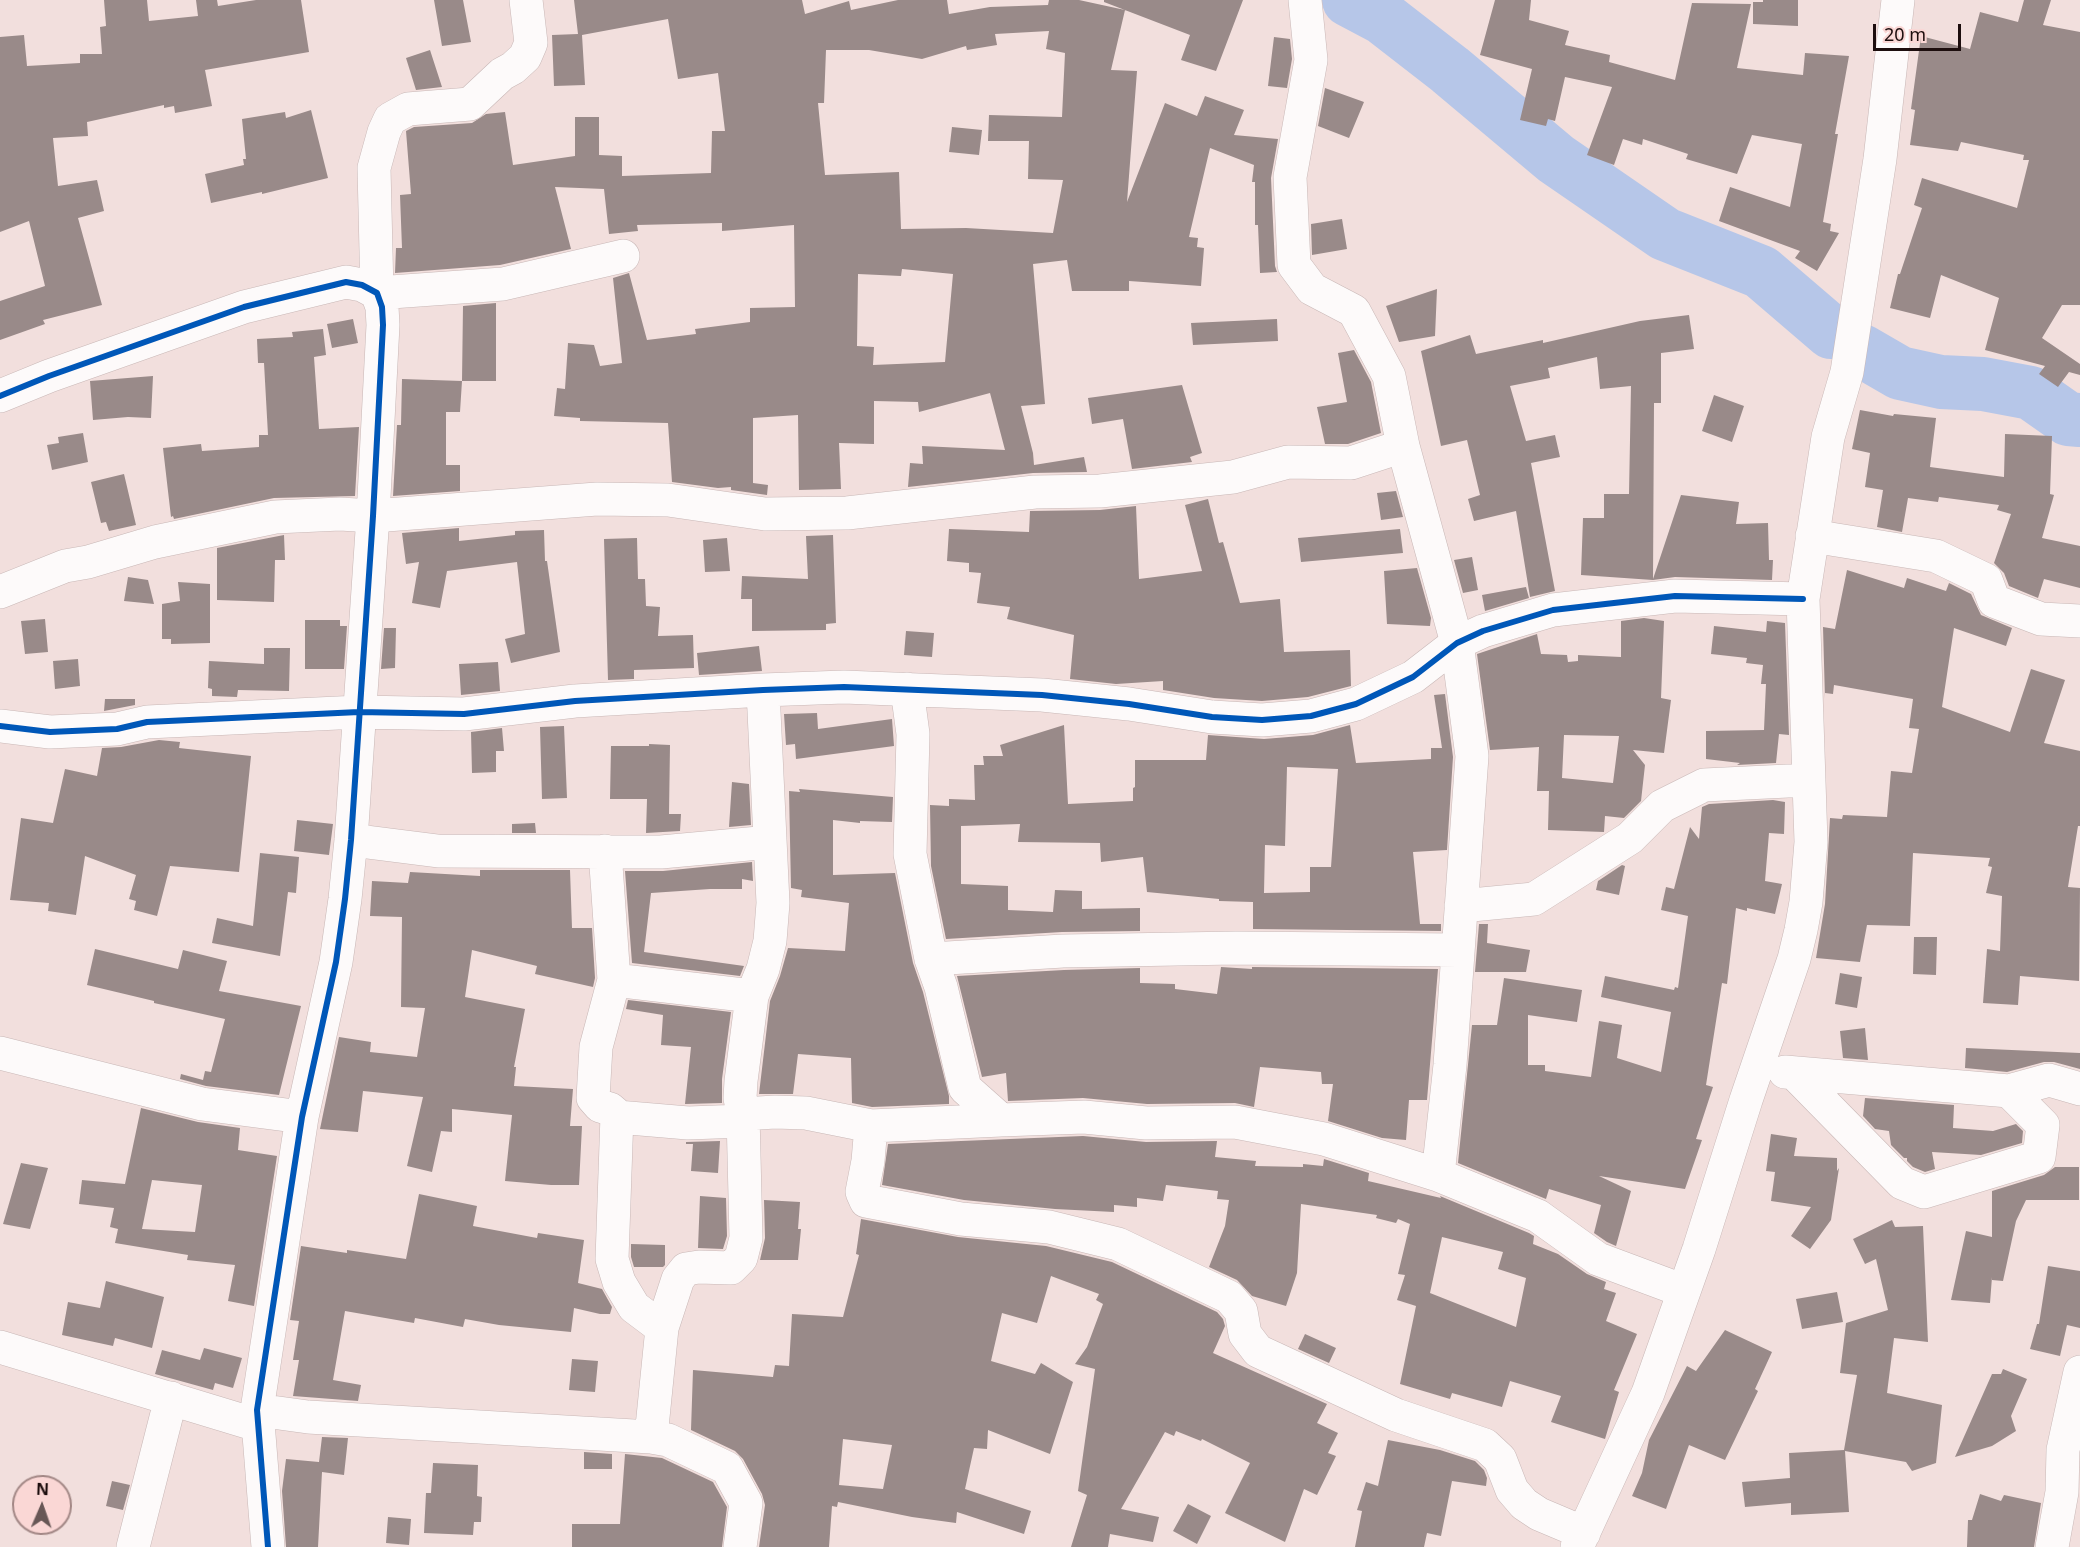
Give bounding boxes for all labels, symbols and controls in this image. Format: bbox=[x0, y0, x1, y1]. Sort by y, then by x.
scale bar bbox=[1876, 12, 1964, 50]
text: 20 m bbox=[1884, 22, 1926, 46]
north arrow bbox=[12, 1475, 72, 1535]
text: N bbox=[36, 1478, 49, 1500]

